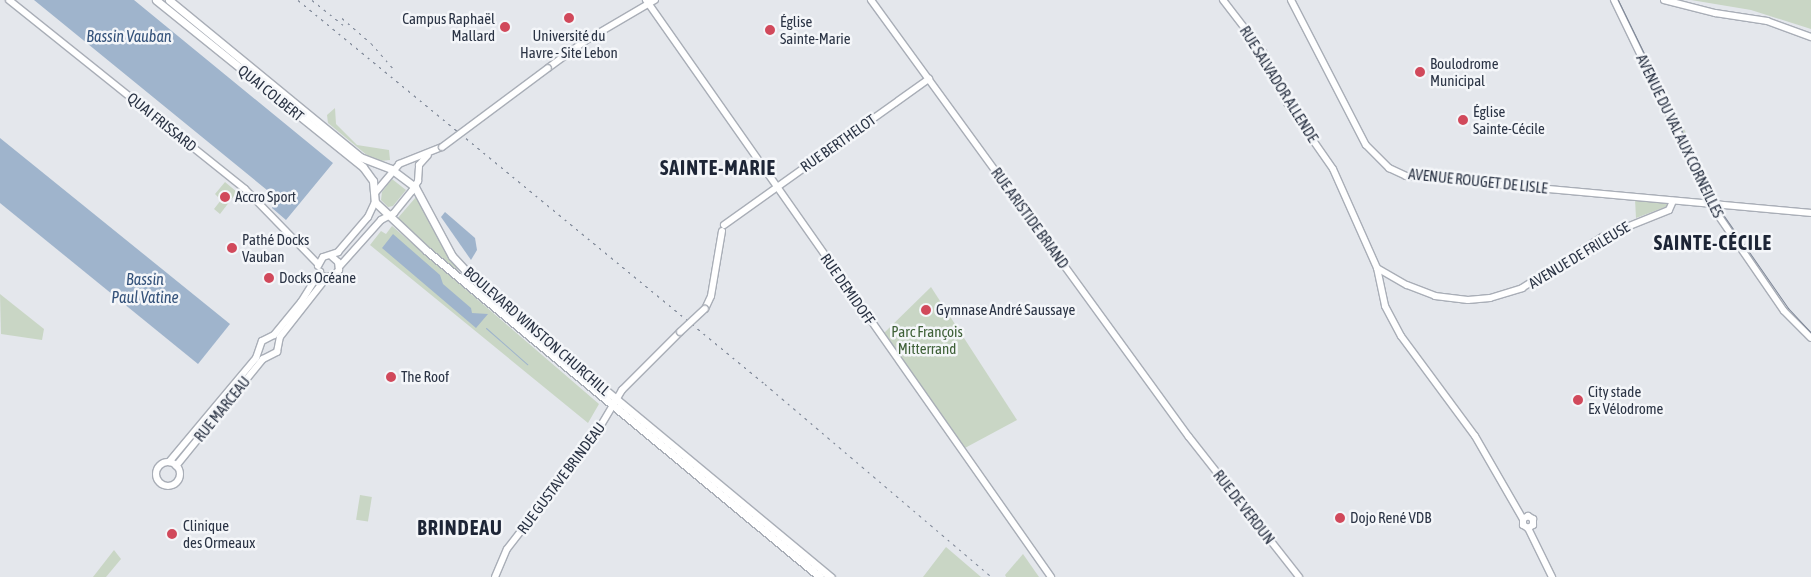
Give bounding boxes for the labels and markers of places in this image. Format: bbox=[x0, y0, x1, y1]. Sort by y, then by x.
place label: Campus Raphaël Mallard bbox=[402, 9, 495, 44]
marker: Université du Havre - Site Lebon bbox=[563, 12, 575, 24]
place label: Église Sainte-Marie bbox=[780, 12, 850, 47]
marker: Campus Raphaël Mallard bbox=[499, 21, 511, 33]
marker: Église Sainte-Marie bbox=[764, 24, 776, 36]
place label: Université du Havre - Site Lebon bbox=[520, 26, 618, 61]
place label: Boulodrome Municipal bbox=[1430, 54, 1498, 89]
marker: Boulodrome Municipal bbox=[1414, 66, 1426, 78]
place label: Église Sainte-Cécile bbox=[1473, 102, 1545, 137]
marker: Église Sainte-Cécile bbox=[1457, 114, 1469, 126]
place label: Accro Sport bbox=[235, 188, 296, 206]
marker: Accro Sport bbox=[219, 191, 231, 203]
place label: Pathé Docks Vauban bbox=[242, 230, 309, 265]
marker: Pathé Docks Vauban bbox=[226, 242, 238, 254]
place label: Docks Océane bbox=[279, 269, 356, 287]
marker: Docks Océane bbox=[263, 272, 275, 284]
place label: Gymnase André Saussaye bbox=[936, 301, 1075, 319]
marker: Gymnase André Saussaye bbox=[920, 304, 932, 316]
place label: The Roof bbox=[401, 368, 449, 386]
marker: The Roof bbox=[385, 371, 397, 383]
place label: City stade Ex Vélodrome bbox=[1588, 382, 1663, 417]
marker: City stade Ex Vélodrome bbox=[1572, 394, 1584, 406]
place label: Dojo René VDB bbox=[1350, 509, 1431, 527]
marker: Dojo René VDB bbox=[1334, 512, 1346, 524]
place label: Clinique des Ormeaux bbox=[183, 516, 255, 551]
marker: Clinique des Ormeaux bbox=[165, 527, 179, 541]

